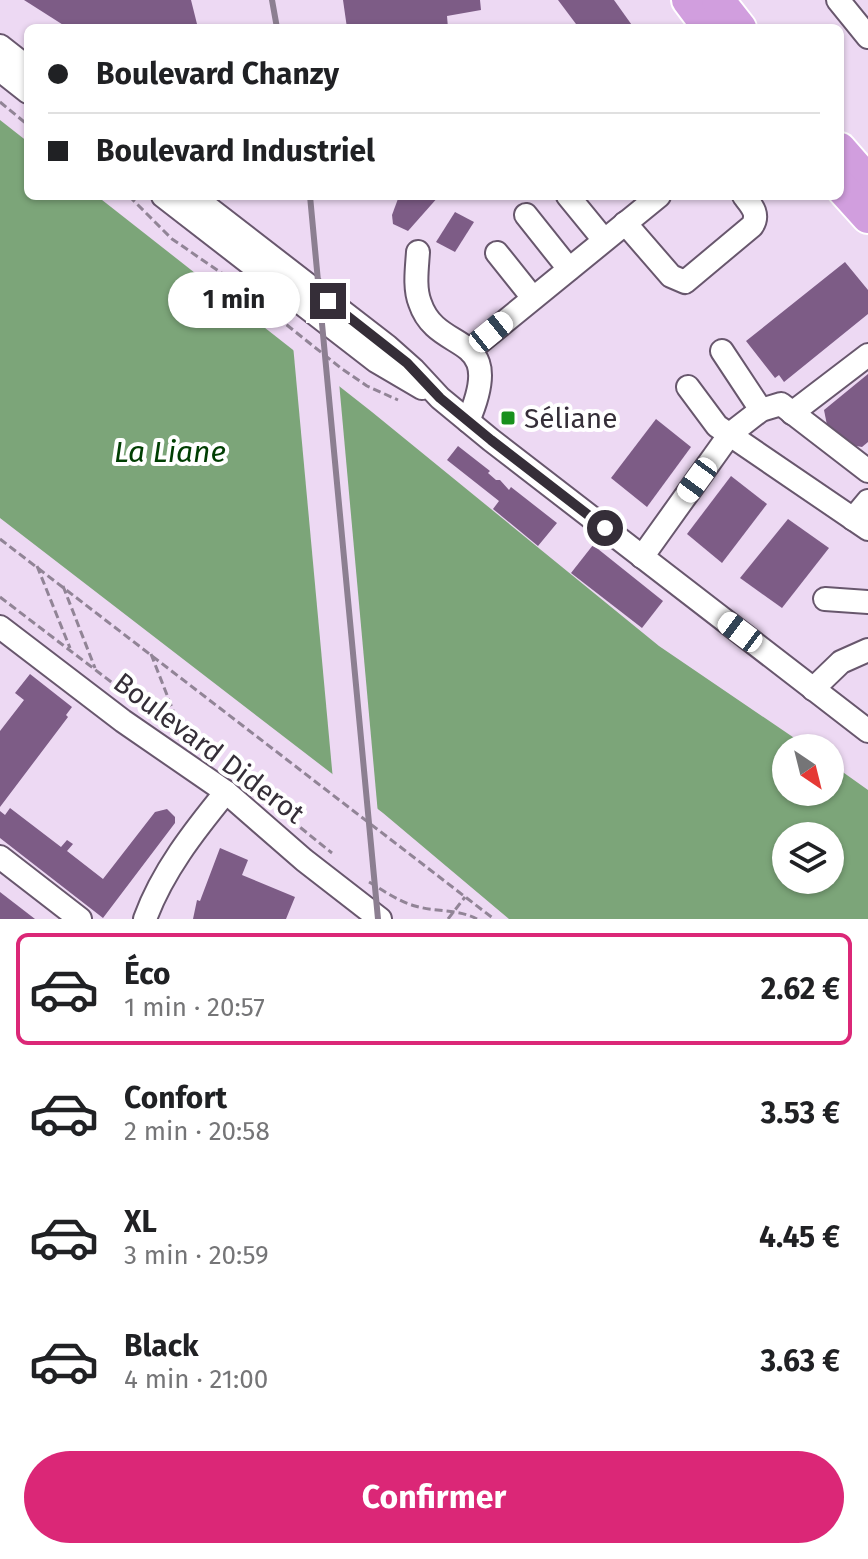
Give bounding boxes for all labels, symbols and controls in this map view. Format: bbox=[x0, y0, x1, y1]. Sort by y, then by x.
text: Boulevard Chanzy bbox=[96, 56, 339, 92]
text: Boulevard Industriel bbox=[96, 133, 375, 169]
callout: 1 min bbox=[168, 273, 300, 329]
route end bbox=[310, 283, 346, 319]
text: 1 min bbox=[203, 284, 265, 315]
car bbox=[465, 308, 517, 356]
place label: Séliane bbox=[524, 402, 618, 435]
marker: Séliane bbox=[499, 409, 517, 427]
water label: La Liane bbox=[114, 434, 226, 470]
car bbox=[673, 454, 721, 506]
route start bbox=[587, 510, 623, 546]
car bbox=[714, 608, 766, 656]
street label: Boulevard Diderot bbox=[107, 666, 311, 831]
north arrow bbox=[772, 734, 844, 806]
map controls bbox=[772, 734, 844, 894]
button: layers bbox=[772, 822, 844, 894]
icon: car bbox=[28, 953, 100, 1025]
text: Éco bbox=[124, 956, 170, 992]
text: 2.62 € bbox=[761, 971, 840, 1007]
text: 1 min · 20:57 bbox=[124, 992, 265, 1023]
icon: car bbox=[28, 1077, 100, 1149]
text: Confort bbox=[124, 1080, 227, 1116]
text: 3.53 € bbox=[761, 1095, 840, 1131]
text: 2 min · 20:58 bbox=[124, 1116, 270, 1147]
icon: car bbox=[28, 1201, 100, 1273]
text: XL bbox=[124, 1204, 157, 1240]
text: 4.45 € bbox=[759, 1219, 840, 1255]
text: 3 min · 20:59 bbox=[124, 1240, 269, 1271]
icon: car bbox=[28, 1325, 100, 1397]
text: Black bbox=[124, 1328, 199, 1364]
text: 3.63 € bbox=[760, 1343, 840, 1379]
text: 4 min · 21:00 bbox=[124, 1364, 268, 1395]
button: Confirmer bbox=[24, 1451, 844, 1543]

